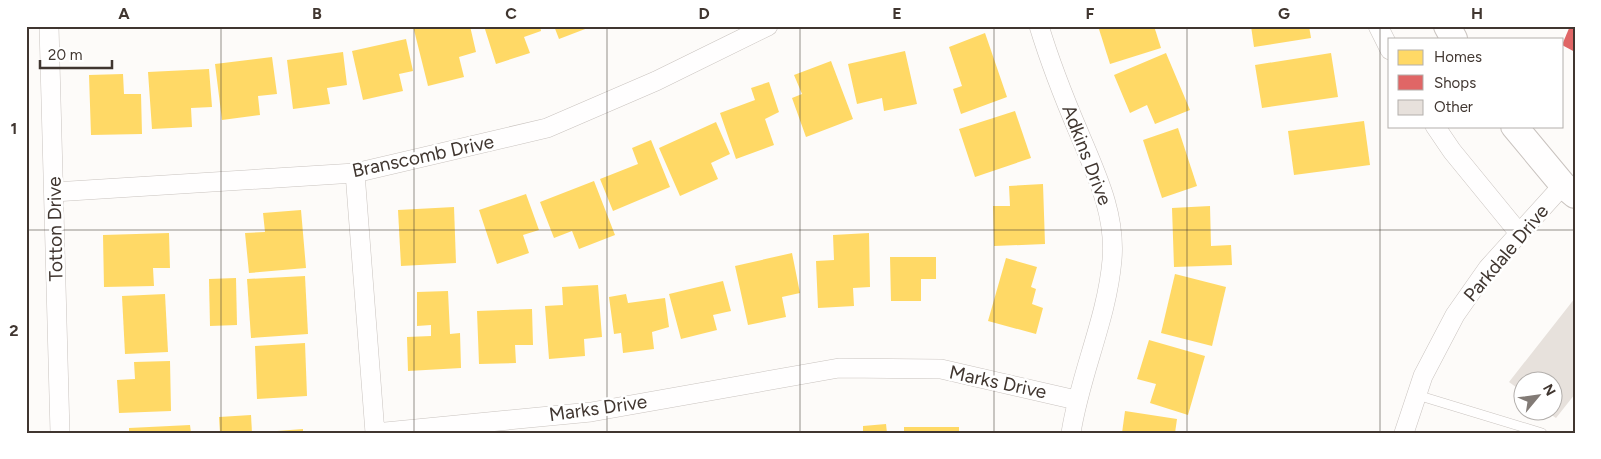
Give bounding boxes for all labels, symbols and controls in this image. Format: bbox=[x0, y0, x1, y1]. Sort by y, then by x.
text: A bbox=[118, 4, 130, 23]
text: B bbox=[312, 4, 322, 23]
text: C bbox=[505, 4, 517, 23]
text: D bbox=[698, 4, 710, 23]
text: E bbox=[892, 4, 902, 23]
text: F bbox=[1086, 4, 1095, 23]
text: G bbox=[1278, 4, 1290, 23]
text: H bbox=[1471, 4, 1483, 23]
scale bar bbox=[40, 38, 112, 70]
legend bbox=[1388, 38, 1564, 128]
text: 20 m bbox=[48, 46, 82, 64]
text: Homes bbox=[1434, 48, 1482, 66]
text: Shops bbox=[1434, 74, 1476, 92]
text: Other bbox=[1434, 98, 1473, 116]
street label: Adkins Drive bbox=[1057, 102, 1117, 208]
text: 1 bbox=[11, 119, 17, 138]
street label: Branscomb Drive bbox=[350, 130, 496, 182]
street label: Totton Drive bbox=[43, 176, 67, 282]
street label: Parkdale Drive bbox=[1459, 200, 1553, 306]
text: 2 bbox=[9, 321, 19, 340]
street label: Marks Drive bbox=[947, 360, 1049, 404]
north arrow bbox=[1514, 372, 1564, 422]
text: N bbox=[1539, 381, 1559, 399]
street label: Marks Drive bbox=[547, 390, 649, 426]

